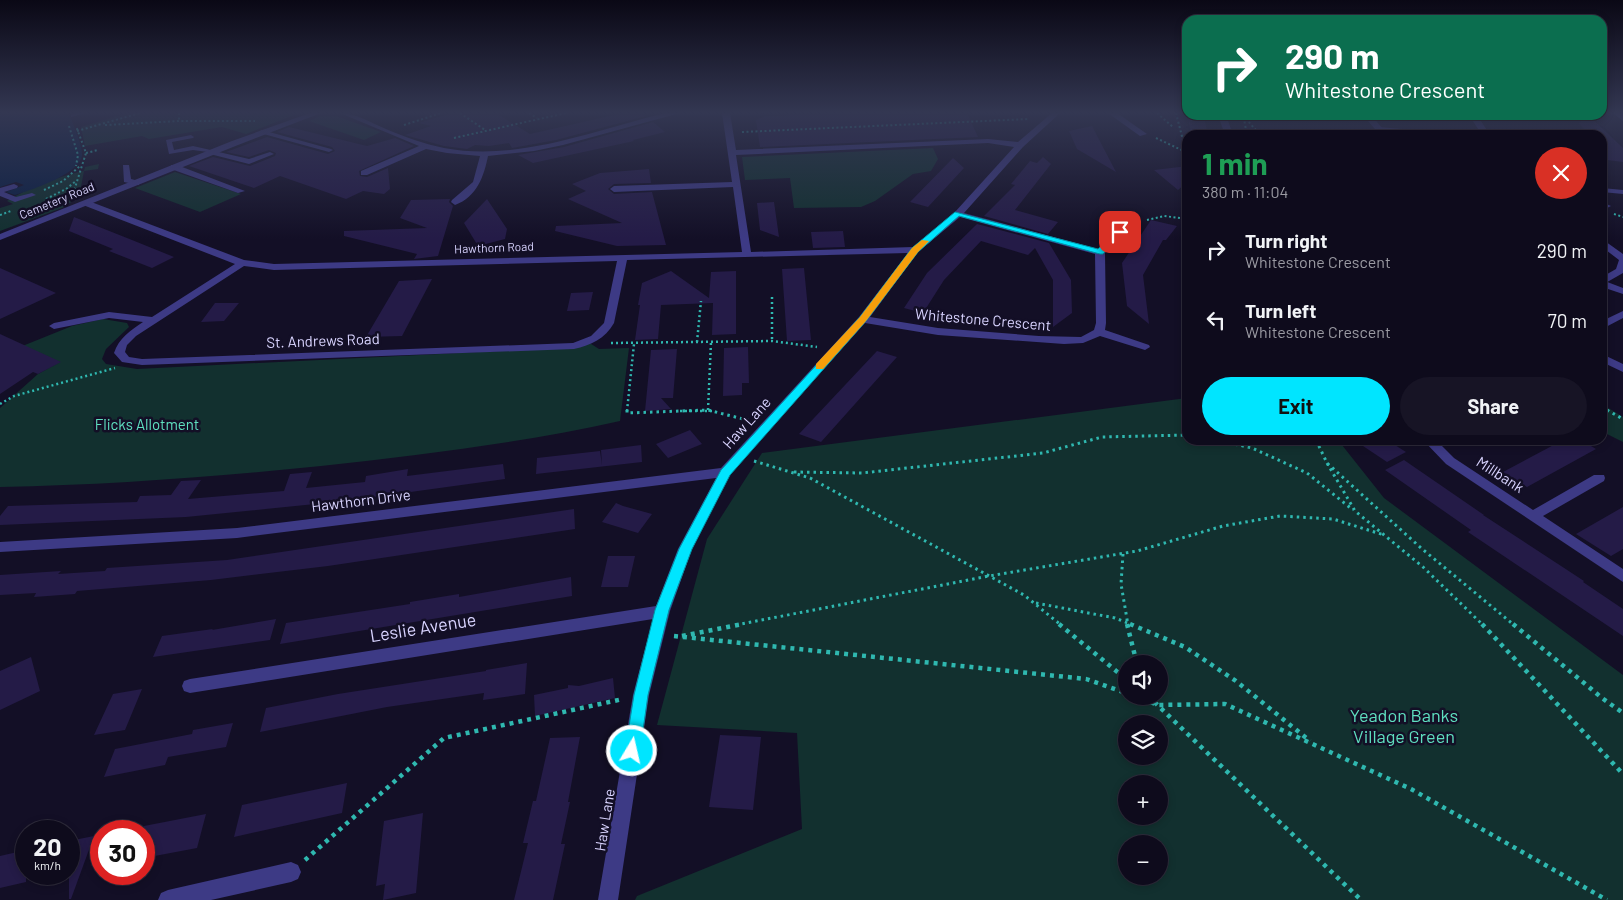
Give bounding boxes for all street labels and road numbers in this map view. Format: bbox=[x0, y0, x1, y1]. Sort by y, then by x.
street label: Cemetery Road bbox=[17, 179, 96, 221]
street label: Hawthorn Road bbox=[454, 239, 534, 255]
street label: Whitestone Crescent bbox=[914, 304, 1052, 334]
street label: St. Andrews Road bbox=[266, 329, 380, 351]
street label: Haw Lane bbox=[718, 393, 774, 452]
street label: Millbank bbox=[1473, 452, 1528, 496]
street label: Hawthorn Drive bbox=[310, 485, 411, 515]
street label: Leslie Avenue bbox=[368, 608, 478, 646]
street label: Haw Lane bbox=[590, 787, 618, 853]

